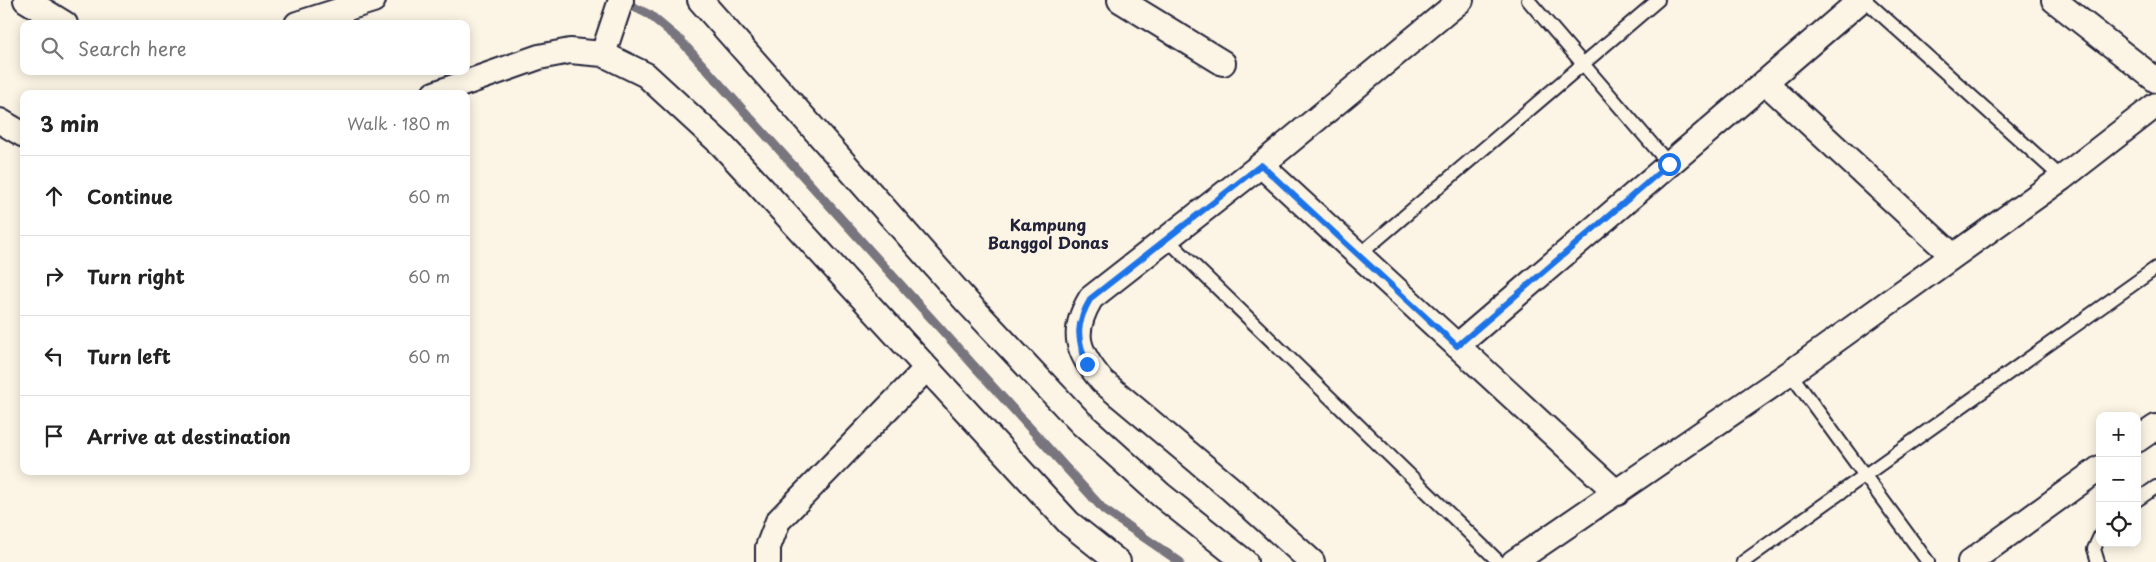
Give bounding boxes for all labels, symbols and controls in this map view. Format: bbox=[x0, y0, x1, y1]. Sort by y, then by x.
search box bbox=[20, 20, 470, 75]
icon: search bbox=[38, 34, 66, 62]
text: Search here bbox=[78, 34, 187, 62]
text: 3 min bbox=[40, 107, 99, 139]
text: Walk · 180 m bbox=[347, 111, 450, 135]
route start bbox=[1658, 153, 1681, 176]
icon: ahead bbox=[40, 182, 68, 210]
text: Continue bbox=[87, 182, 173, 210]
text: 60 m bbox=[408, 184, 450, 208]
district label: Kampung Banggol Donas bbox=[987, 212, 1109, 254]
icon: right bbox=[40, 262, 68, 290]
text: Turn right bbox=[87, 262, 185, 290]
text: 60 m bbox=[408, 264, 450, 288]
icon: left bbox=[40, 342, 68, 370]
text: Turn left bbox=[87, 342, 171, 370]
text: 60 m bbox=[408, 344, 450, 368]
route end bbox=[1076, 353, 1099, 376]
map controls bbox=[2096, 412, 2141, 547]
button: + bbox=[2096, 412, 2141, 457]
icon: arrive bbox=[40, 422, 68, 450]
text: Arrive at destination bbox=[87, 422, 291, 450]
button: − bbox=[2096, 457, 2141, 502]
button: locate bbox=[2096, 502, 2141, 547]

